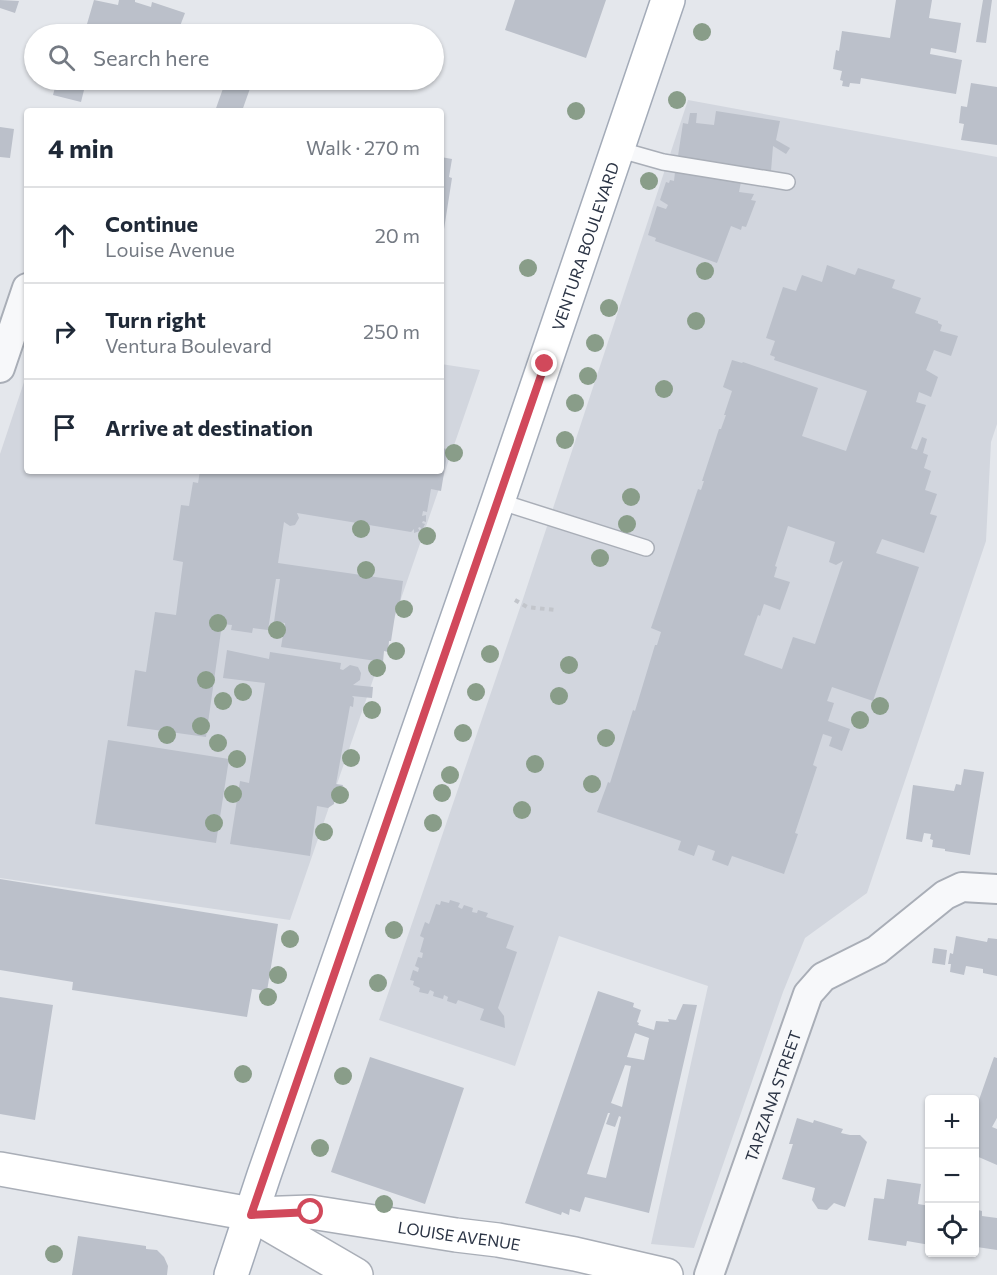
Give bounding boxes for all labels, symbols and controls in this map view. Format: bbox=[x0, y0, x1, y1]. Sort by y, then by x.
search box bbox=[24, 24, 444, 90]
icon: search bbox=[45, 41, 78, 74]
text: Search here bbox=[93, 44, 209, 71]
text: 4 min bbox=[48, 132, 114, 163]
text: Walk · 270 m bbox=[306, 135, 420, 159]
street label: VENTURA BOULEVARD bbox=[547, 159, 622, 333]
text: Continue bbox=[105, 210, 198, 237]
icon: ahead bbox=[48, 219, 81, 252]
text: 20 m bbox=[375, 223, 420, 247]
text: Louise Avenue bbox=[105, 237, 235, 261]
text: Turn right bbox=[105, 306, 206, 333]
icon: right bbox=[48, 315, 81, 348]
text: 250 m bbox=[363, 319, 420, 343]
text: Ventura Boulevard bbox=[105, 333, 272, 357]
route end bbox=[531, 350, 557, 376]
icon: arrive bbox=[48, 411, 81, 444]
text: Arrive at destination bbox=[105, 414, 313, 441]
street label: TARZANA STREET bbox=[740, 1028, 804, 1164]
map controls bbox=[925, 1095, 979, 1257]
button: + bbox=[925, 1095, 979, 1149]
button: − bbox=[925, 1149, 979, 1203]
route start bbox=[297, 1198, 323, 1224]
button: locate bbox=[925, 1203, 979, 1257]
street label: LOUISE AVENUE bbox=[397, 1216, 522, 1253]

